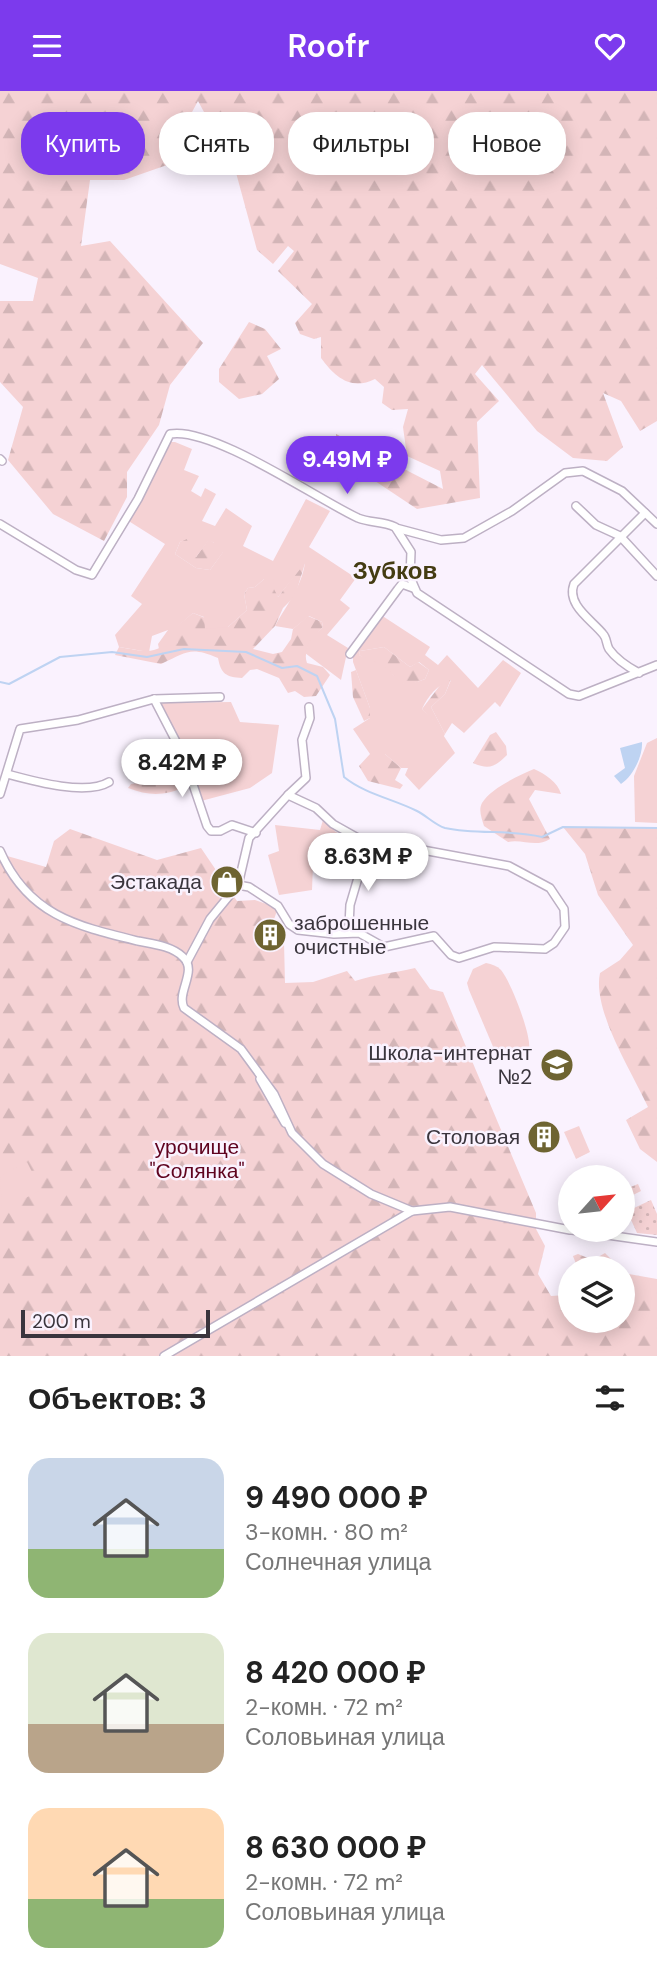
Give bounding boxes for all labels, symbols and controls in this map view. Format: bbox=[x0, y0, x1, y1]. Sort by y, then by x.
text: Roofr bbox=[288, 25, 369, 67]
icon: menu bbox=[28, 27, 66, 65]
icon: heart bbox=[591, 27, 629, 65]
chip: Купить bbox=[21, 112, 145, 175]
chip: Снять bbox=[159, 112, 274, 175]
chip: Фильтры bbox=[288, 112, 434, 175]
chip: Новое bbox=[448, 112, 566, 175]
pin: 9.49M ₽ bbox=[282, 437, 412, 496]
text: 9.49M ₽ bbox=[302, 444, 392, 474]
district label: Зубков bbox=[353, 555, 437, 586]
pin: 8.42M ₽ bbox=[117, 739, 247, 799]
text: 8.42M ₽ bbox=[137, 747, 227, 777]
pin: 8.63M ₽ bbox=[303, 833, 433, 893]
text: 8.63M ₽ bbox=[324, 841, 412, 871]
shop icon: Эстакада bbox=[208, 863, 246, 901]
place label: Эстакада bbox=[110, 868, 202, 896]
place label: заброшенные очистные bbox=[294, 909, 429, 961]
building icon: заброшенные очистные bbox=[251, 916, 289, 954]
place label: Школа-интернат №2 bbox=[368, 1039, 532, 1091]
school or university icon: Школа-интернат №2 bbox=[538, 1046, 576, 1084]
building icon: Столовая bbox=[525, 1118, 563, 1156]
place label: Столовая bbox=[426, 1123, 520, 1151]
park label: урочище "Солянка" bbox=[149, 1133, 245, 1185]
north arrow bbox=[558, 1165, 635, 1243]
map controls bbox=[558, 1165, 635, 1333]
button: layers bbox=[558, 1256, 635, 1333]
scale bar bbox=[21, 1307, 210, 1339]
text: 200 m bbox=[32, 1309, 91, 1334]
text: Объектов: 3 bbox=[28, 1379, 207, 1418]
icon: filters bbox=[591, 1379, 629, 1417]
text: 9 490 000 ₽ bbox=[245, 1478, 428, 1517]
icon: home bbox=[84, 1486, 168, 1570]
text: 3-комн. · 80 m² bbox=[245, 1517, 408, 1547]
text: Солнечная улица bbox=[245, 1547, 431, 1577]
text: 8 420 000 ₽ bbox=[245, 1653, 426, 1692]
icon: home bbox=[84, 1661, 168, 1745]
text: 2-комн. · 72 m² bbox=[245, 1692, 403, 1722]
text: Соловьиная улица bbox=[245, 1722, 445, 1752]
text: 8 630 000 ₽ bbox=[245, 1828, 426, 1867]
icon: home bbox=[84, 1836, 168, 1920]
text: 2-комн. · 72 m² bbox=[245, 1867, 403, 1897]
text: Соловьиная улица bbox=[245, 1897, 445, 1927]

